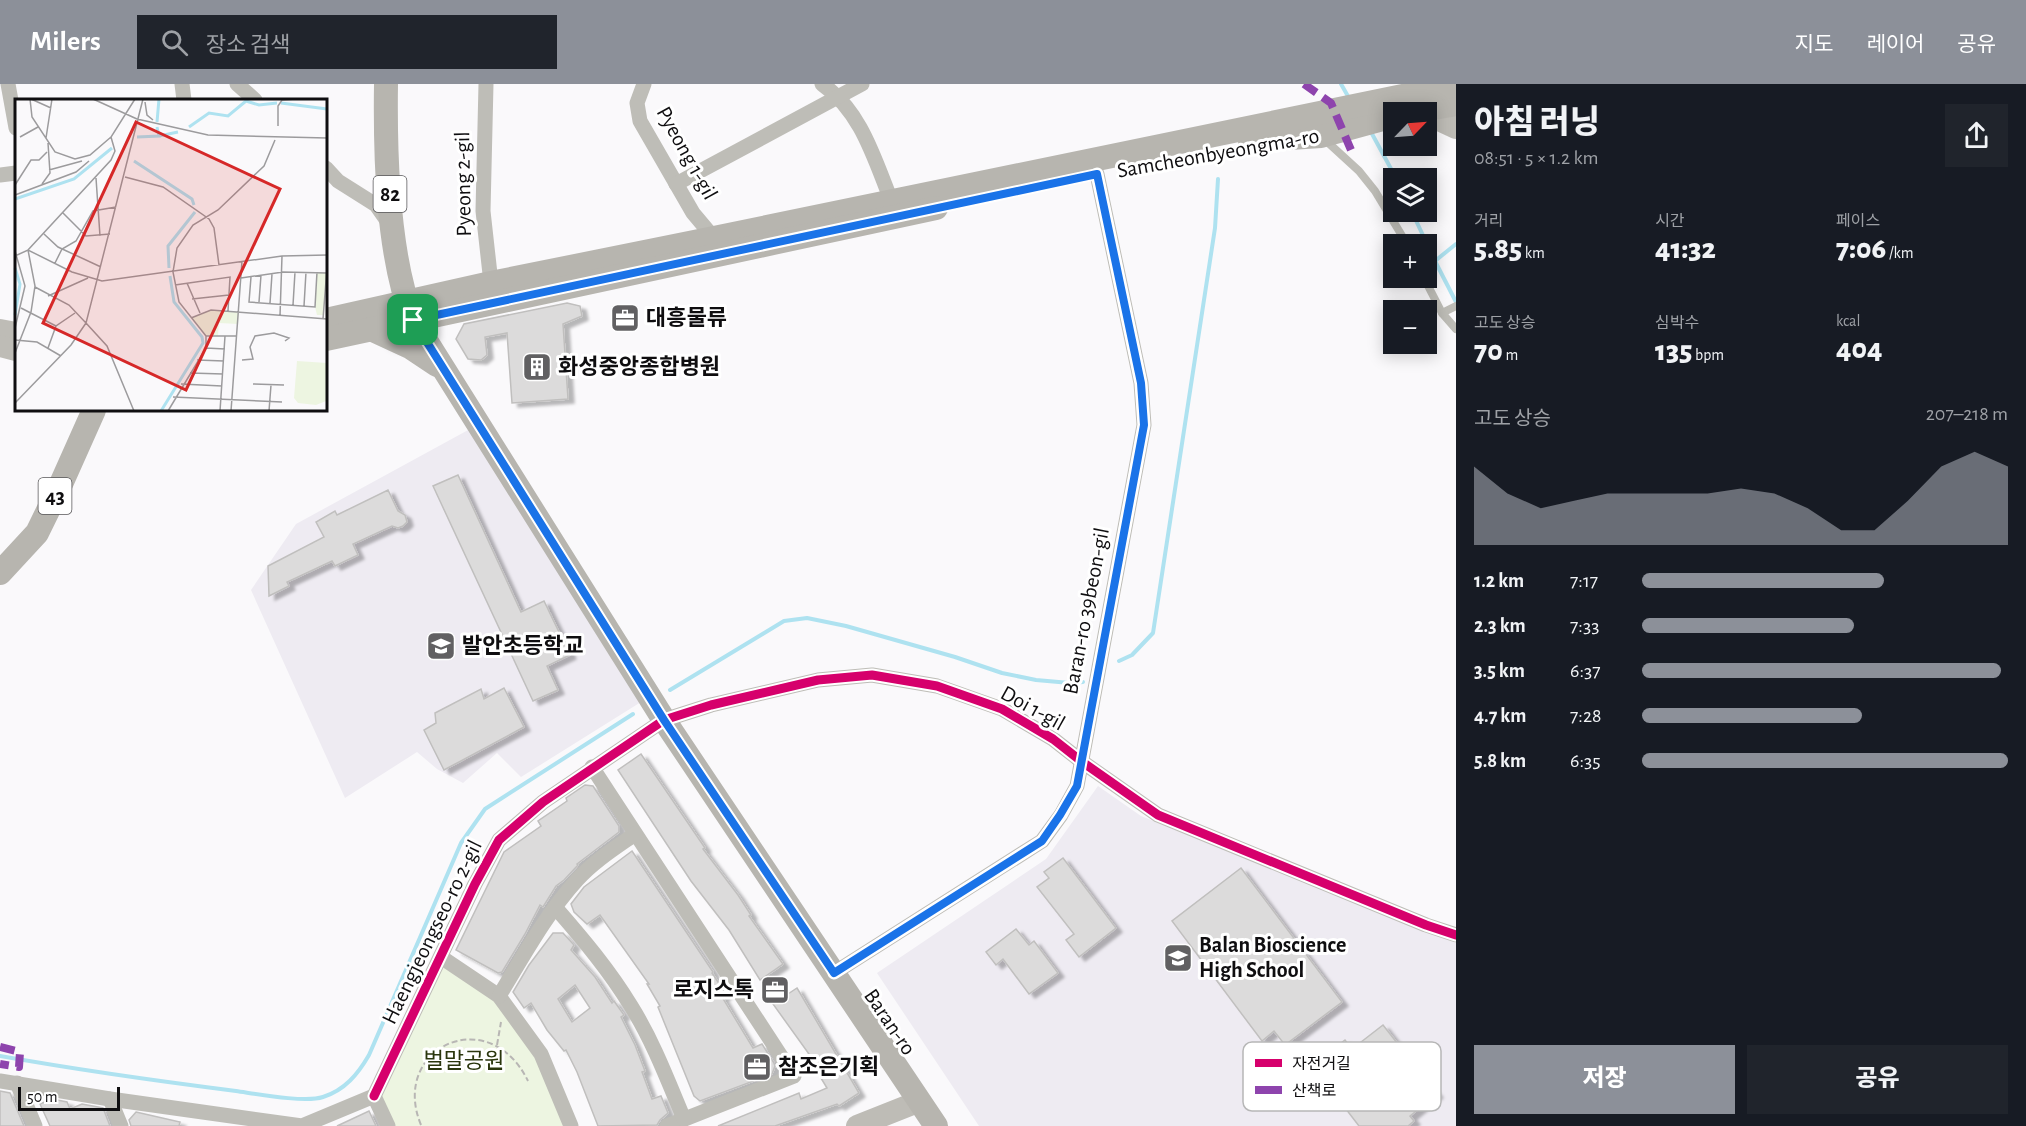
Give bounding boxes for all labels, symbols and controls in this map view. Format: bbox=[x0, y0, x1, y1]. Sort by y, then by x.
search box bbox=[137, 15, 557, 69]
icon: search bbox=[158, 26, 191, 59]
text: Milers bbox=[30, 28, 101, 56]
text: 장소 검색 bbox=[206, 34, 290, 56]
text: 지도 bbox=[1795, 34, 1833, 55]
text: 레이어 bbox=[1866, 34, 1924, 55]
text: 공유 bbox=[1957, 34, 1996, 55]
inset map bbox=[15, 99, 327, 411]
north arrow bbox=[1383, 102, 1437, 156]
map controls bbox=[1383, 102, 1437, 354]
street label: Pyeong 1-gil bbox=[652, 103, 722, 203]
button: share bbox=[1945, 104, 2008, 167]
text: 아침 러닝 bbox=[1474, 107, 1600, 140]
street label: Samcheonbyeongma-ro bbox=[1115, 124, 1321, 182]
street label: Pyeong 2-gil bbox=[451, 131, 475, 237]
text: 08:51 · 5 × 1.2 km bbox=[1474, 148, 1599, 168]
button: layers bbox=[1383, 168, 1437, 222]
road number: 82 bbox=[374, 176, 406, 212]
text: 거리 bbox=[1474, 213, 1503, 229]
text: 시간 bbox=[1655, 213, 1684, 229]
text: 페이스 bbox=[1836, 213, 1880, 229]
button: + bbox=[1383, 234, 1437, 288]
text: 5.85 bbox=[1474, 234, 1522, 264]
text: 41:32 bbox=[1655, 234, 1716, 264]
text: 7:06 bbox=[1836, 234, 1886, 264]
text: km bbox=[1522, 245, 1545, 261]
text: /km bbox=[1886, 245, 1914, 261]
pin bbox=[387, 294, 438, 345]
button: − bbox=[1383, 300, 1437, 354]
office icon: 대흥물류 bbox=[609, 302, 641, 334]
icon: arrive bbox=[396, 303, 429, 336]
place label: 대흥물류 bbox=[646, 306, 727, 329]
text: kcal bbox=[1836, 313, 1860, 329]
text: 고도 상승 bbox=[1474, 315, 1536, 331]
text: 심박수 bbox=[1655, 315, 1699, 331]
text: 404 bbox=[1836, 334, 1882, 364]
text: 70 bbox=[1474, 336, 1503, 366]
text: 135 bbox=[1655, 336, 1692, 366]
text: m bbox=[1503, 347, 1518, 363]
text: bpm bbox=[1692, 347, 1724, 363]
building icon: 화성중앙종합병원 bbox=[521, 351, 553, 383]
place label: 화성중앙종합병원 bbox=[558, 355, 720, 378]
text: 207–218 m bbox=[1926, 404, 2008, 424]
text: 고도 상승 bbox=[1474, 409, 1551, 429]
road number: 43 bbox=[38, 478, 72, 514]
street label: Baran-ro 39beon-gil bbox=[1059, 526, 1113, 696]
text: 1.2 km bbox=[1474, 571, 1524, 591]
text: 7:17 bbox=[1570, 571, 1598, 591]
text: 2.3 km bbox=[1474, 616, 1526, 636]
text: 7:33 bbox=[1570, 616, 1599, 636]
school or university icon: 발안초등학교 bbox=[425, 630, 457, 662]
place label: 발안초등학교 bbox=[462, 634, 583, 657]
text: 3.5 km bbox=[1474, 661, 1525, 681]
text: 6:37 bbox=[1570, 661, 1601, 681]
street label: Doi 1-gil bbox=[997, 681, 1069, 735]
text: 4.7 km bbox=[1474, 706, 1526, 726]
text: 7:28 bbox=[1570, 706, 1602, 726]
text: 5.8 km bbox=[1474, 751, 1526, 771]
text: 6:35 bbox=[1570, 751, 1601, 771]
street label: Haengjeongseo-ro 2-gil bbox=[378, 837, 486, 1027]
place label: Balan Bioscience High School bbox=[1199, 934, 1346, 981]
school or university icon: Balan Bioscience High School bbox=[1162, 942, 1194, 974]
office icon: 로지스톡 bbox=[759, 974, 791, 1006]
place label: 로지스톡 bbox=[673, 978, 754, 1001]
street label: Baran-ro bbox=[860, 985, 920, 1059]
legend bbox=[1243, 1042, 1441, 1111]
button: 저장 bbox=[1474, 1045, 1735, 1114]
button: 공유 bbox=[1747, 1045, 2008, 1114]
park label: 벌말공원 bbox=[424, 1049, 504, 1072]
office icon: 참조은기획 bbox=[741, 1051, 773, 1083]
place label: 참조은기획 bbox=[778, 1055, 879, 1078]
text: 자전거길 bbox=[1292, 1056, 1351, 1072]
text: 산책로 bbox=[1292, 1083, 1336, 1099]
scale bar bbox=[18, 1084, 120, 1112]
text: 50 m bbox=[27, 1089, 58, 1105]

